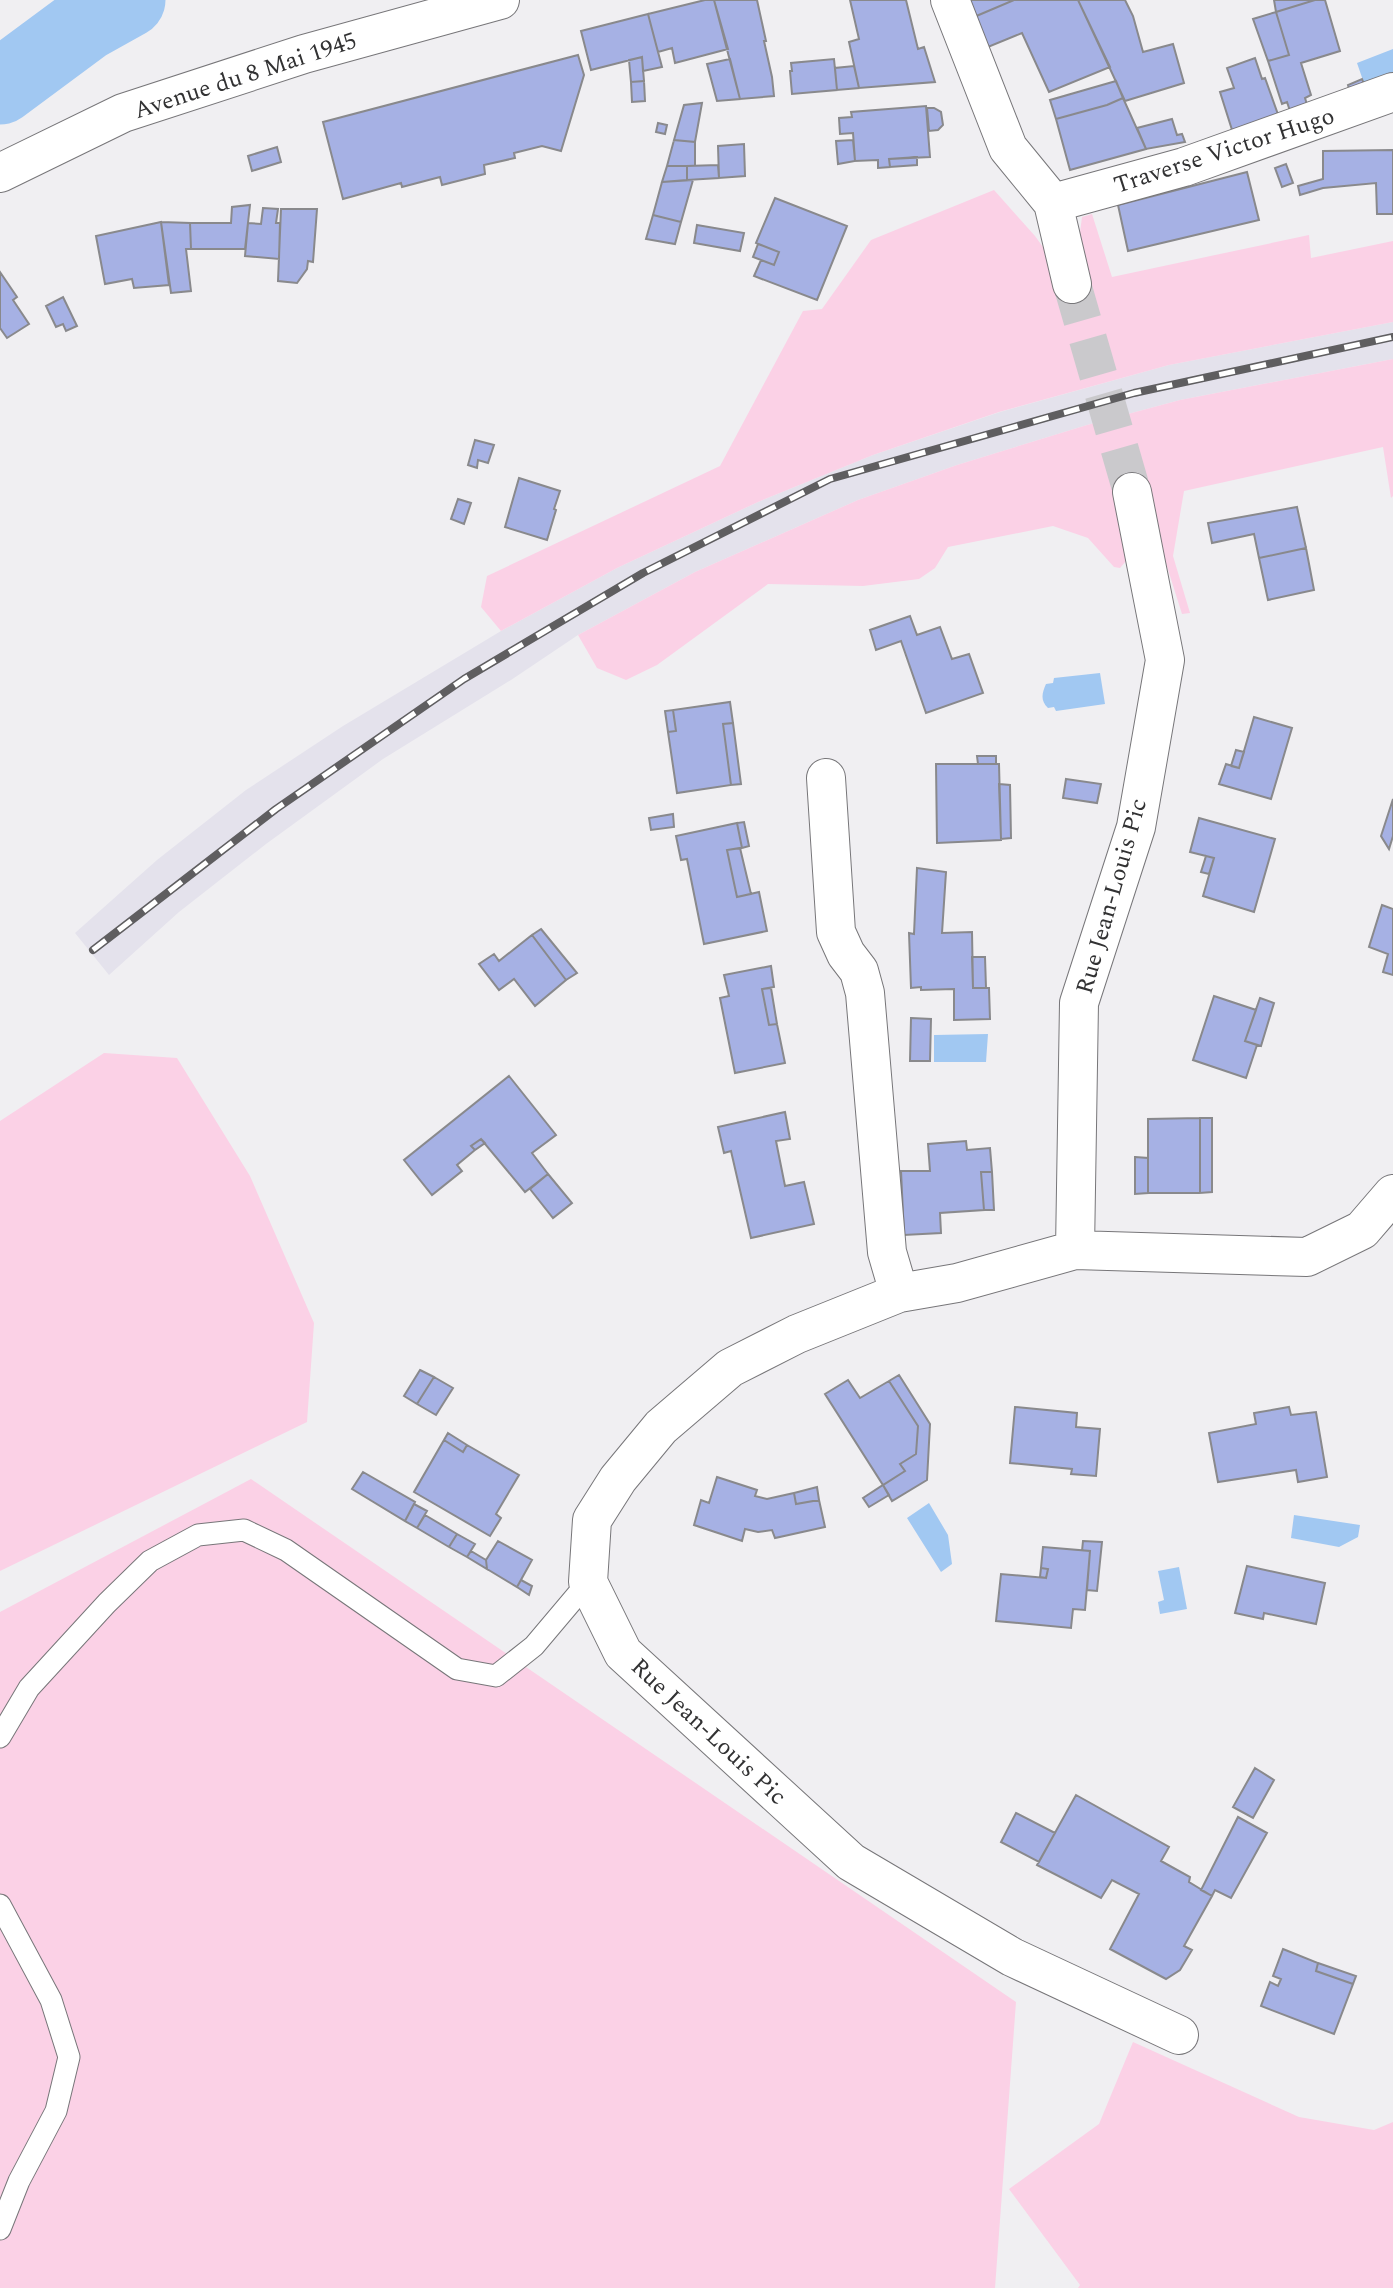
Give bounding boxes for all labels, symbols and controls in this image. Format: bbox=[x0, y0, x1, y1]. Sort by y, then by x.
street label: Avenue du 8 Mai 1945 bbox=[129, 23, 361, 129]
street label: Traverse Victor Hugo bbox=[1109, 98, 1339, 204]
street label: Rue Jean-Louis Pic bbox=[1067, 794, 1157, 998]
street label: Rue Jean-Louis Pic bbox=[622, 1650, 794, 1814]

